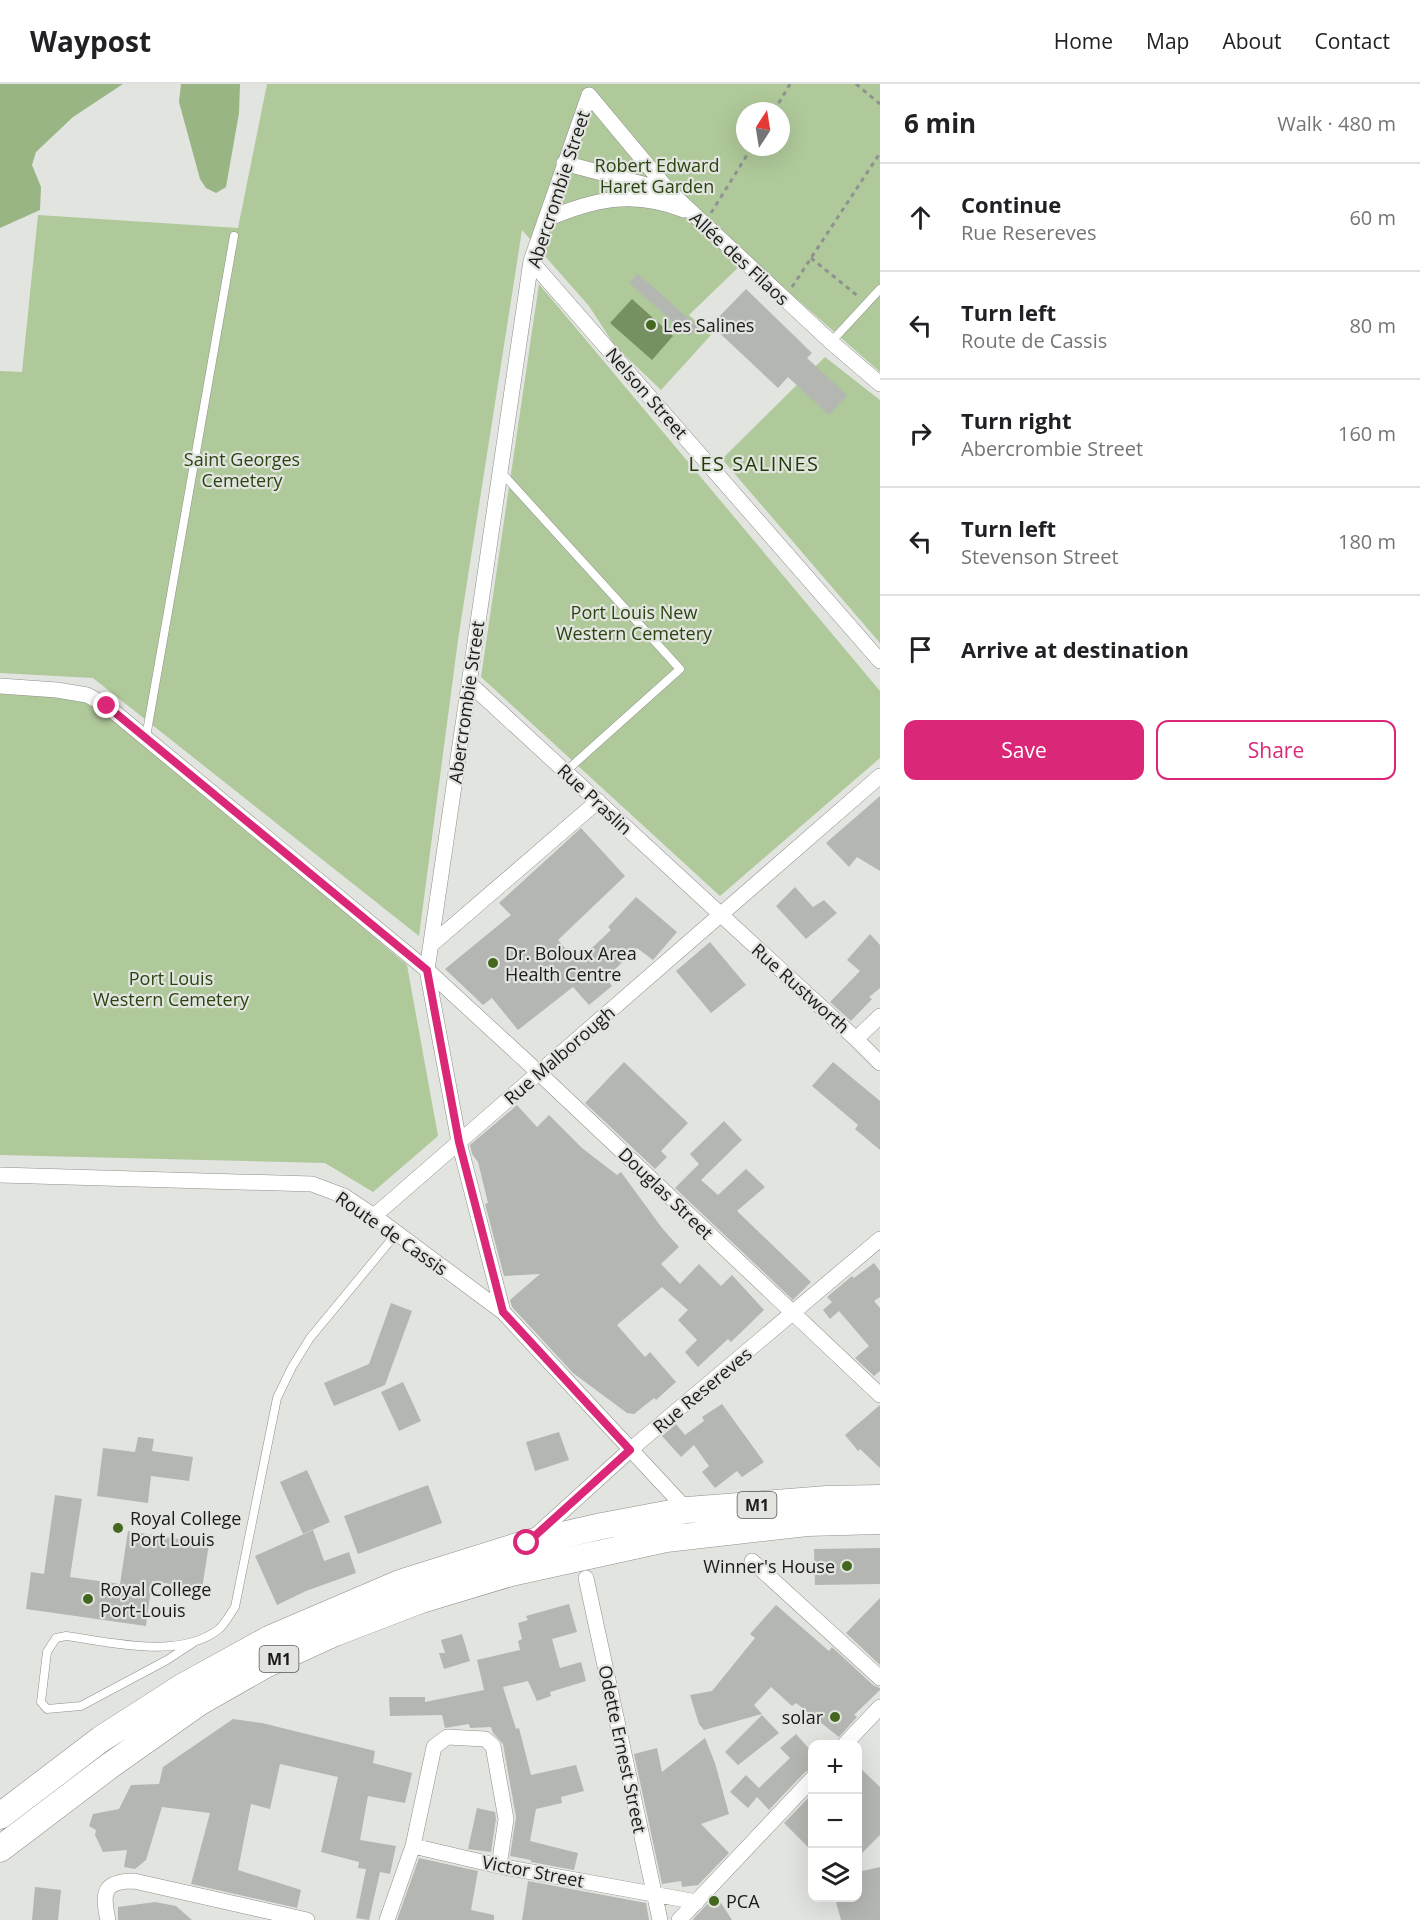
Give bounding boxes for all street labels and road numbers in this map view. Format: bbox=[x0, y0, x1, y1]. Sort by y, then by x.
street label: Abercrombie Street bbox=[521, 107, 595, 271]
street label: Allée des Filaos bbox=[685, 206, 795, 310]
street label: Nelson Street bbox=[601, 342, 693, 444]
street label: Abercrombie Street bbox=[443, 619, 489, 785]
street label: Rue Praslin bbox=[553, 758, 637, 840]
street label: Rue Rustworth bbox=[747, 938, 855, 1038]
street label: Rue Malborough bbox=[498, 1000, 620, 1110]
street label: Douglas Street bbox=[614, 1142, 718, 1244]
street label: Route de Cassis bbox=[331, 1185, 453, 1281]
street label: Rue Resereves bbox=[648, 1342, 756, 1438]
road number: M1 bbox=[738, 1492, 777, 1518]
road number: M1 bbox=[260, 1646, 298, 1672]
street label: Odette Ernest Street bbox=[593, 1663, 653, 1835]
street label: Victor Street bbox=[480, 1849, 586, 1893]

